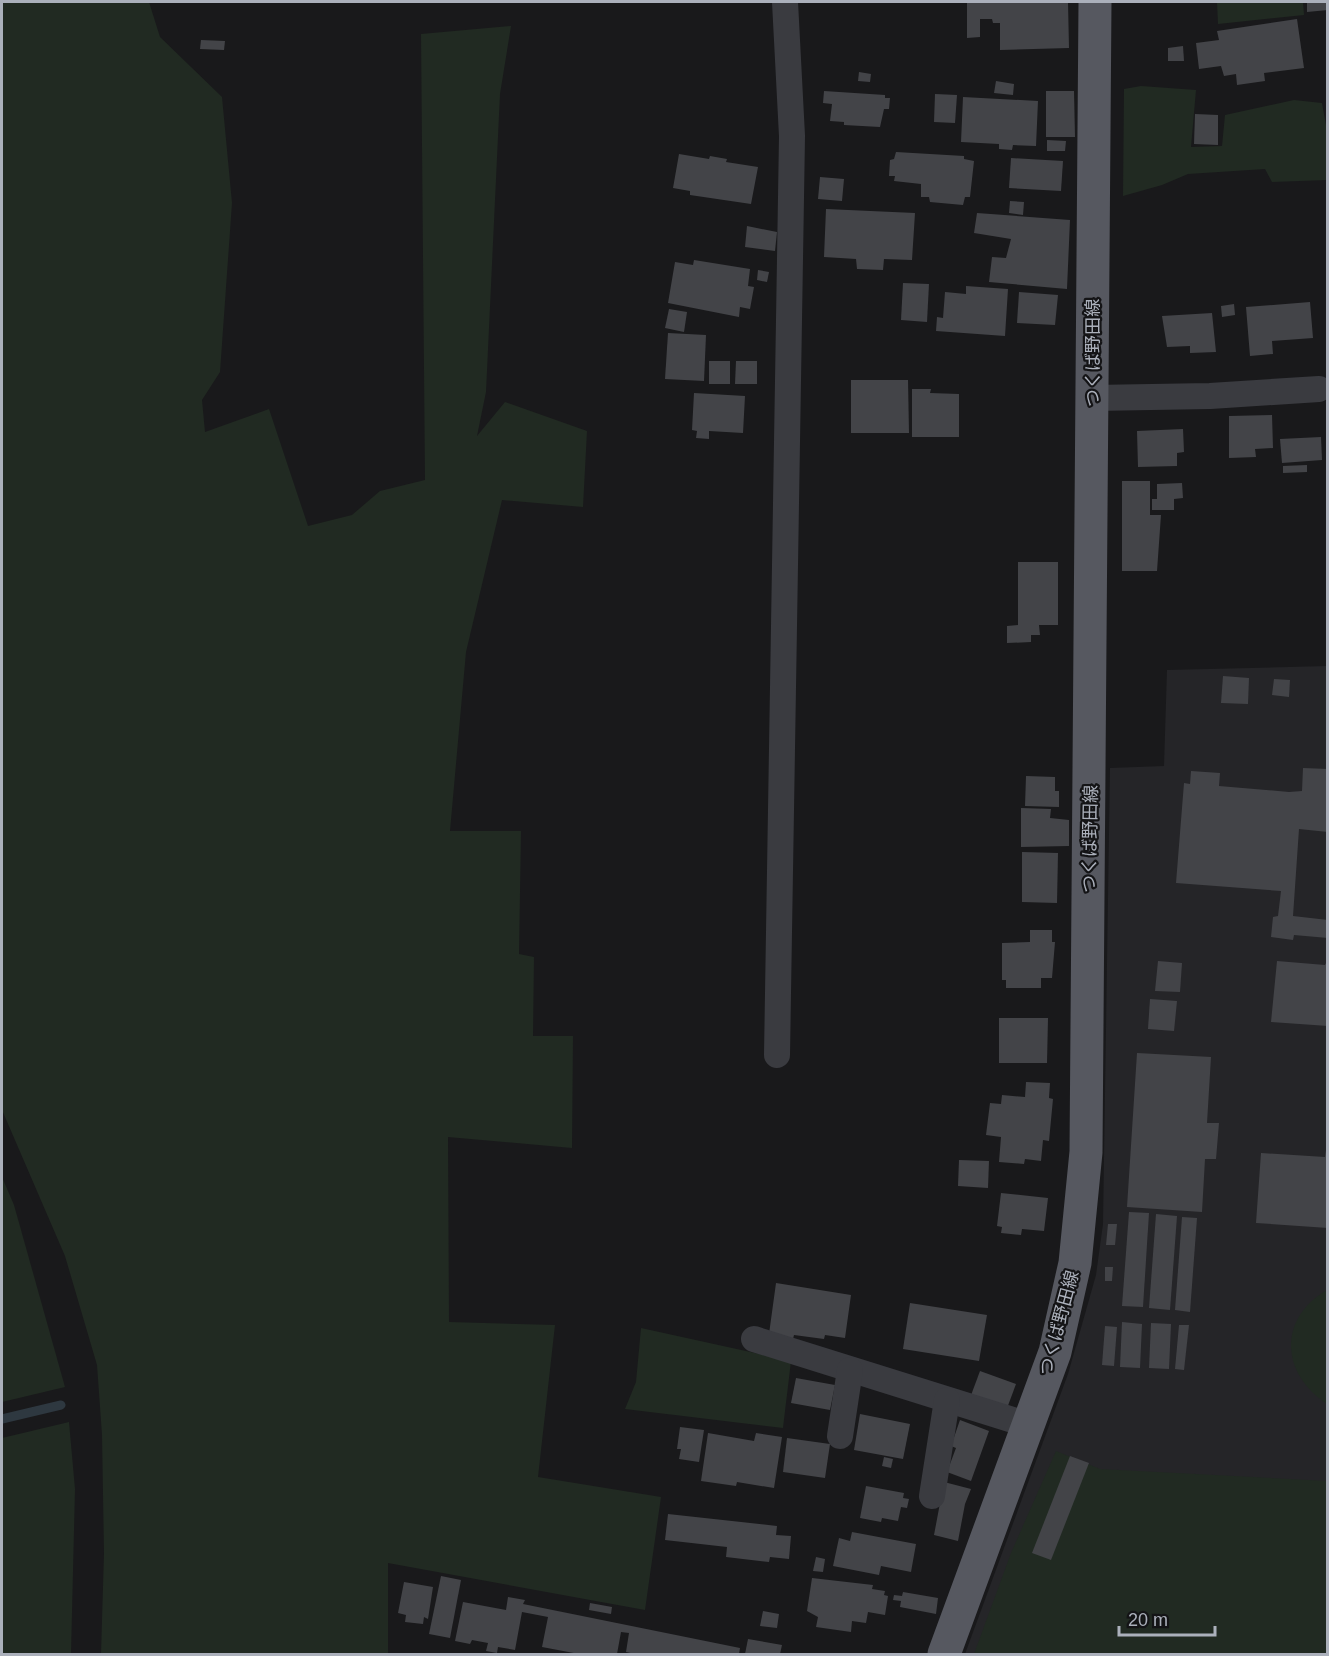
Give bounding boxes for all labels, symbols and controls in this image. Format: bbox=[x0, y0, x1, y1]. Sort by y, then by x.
street label: つくば野田線 bbox=[1083, 299, 1103, 407]
street label: つくば野田線 bbox=[1079, 785, 1101, 893]
street label: つくば野田線 bbox=[1035, 1268, 1083, 1378]
scale bar bbox=[1119, 1599, 1215, 1637]
text: 20 m bbox=[1128, 1610, 1168, 1630]

